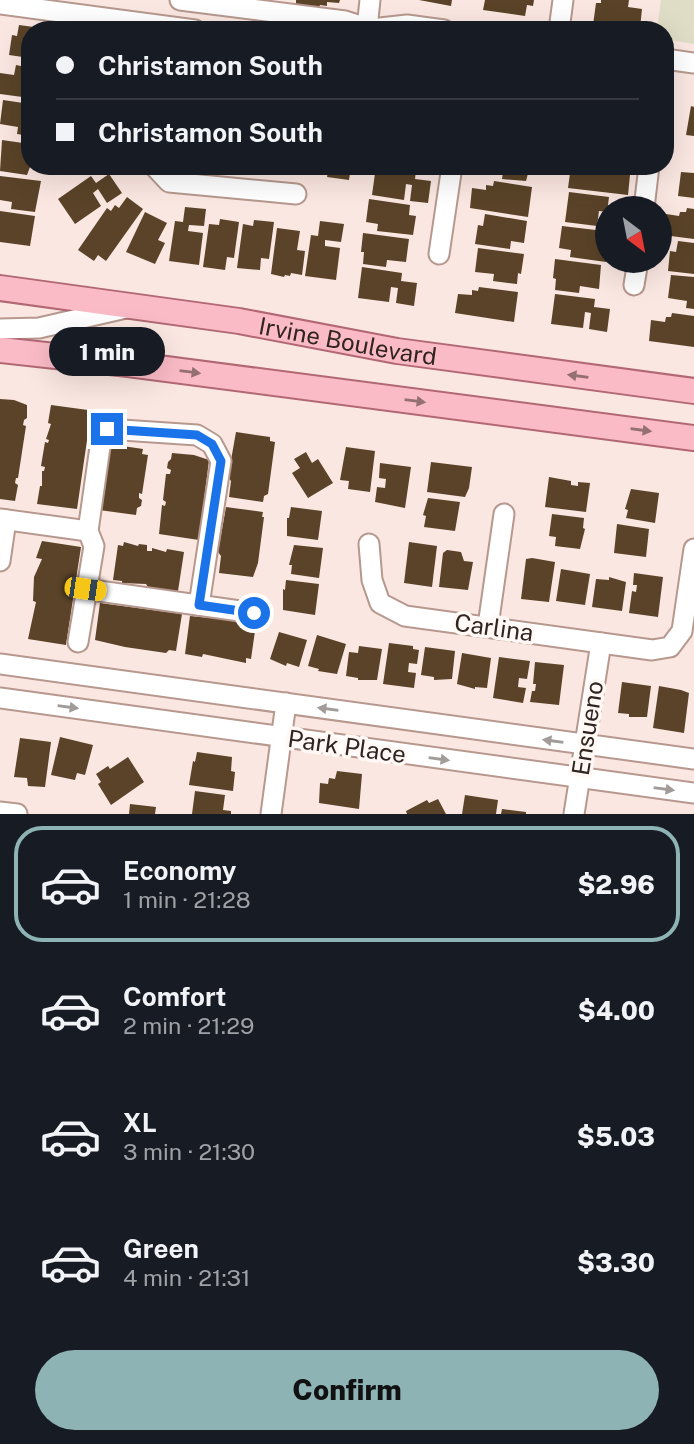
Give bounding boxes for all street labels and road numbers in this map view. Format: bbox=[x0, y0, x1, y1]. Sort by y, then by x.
street label: Irvine Boulevard bbox=[257, 311, 439, 370]
street label: Carlina bbox=[453, 608, 535, 646]
street label: Ensueno bbox=[566, 679, 608, 777]
street label: Park Place bbox=[286, 724, 408, 768]

